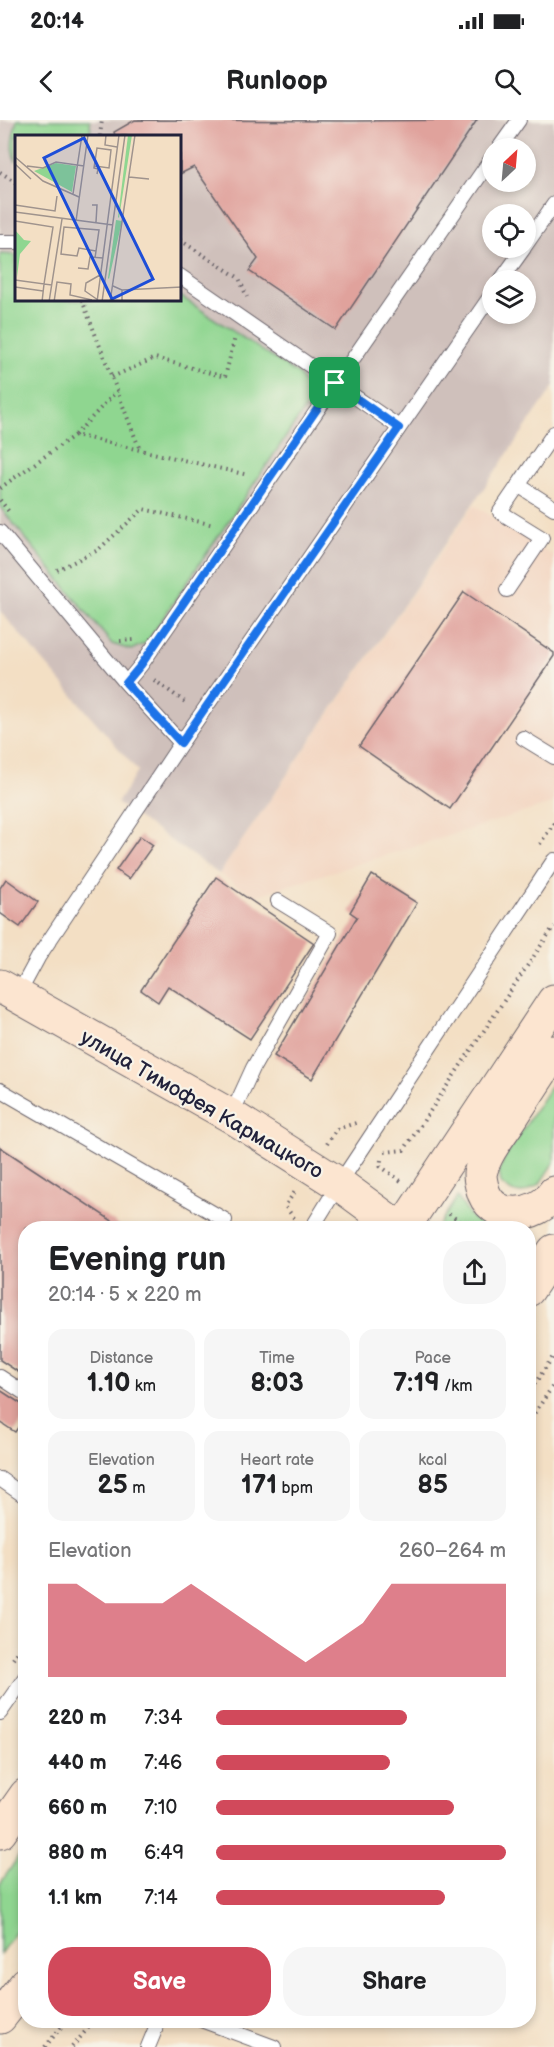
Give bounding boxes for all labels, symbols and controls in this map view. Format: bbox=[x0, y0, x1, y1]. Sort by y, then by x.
text: 20:14 bbox=[30, 8, 84, 35]
icon: back bbox=[30, 65, 63, 98]
text: Runloop bbox=[226, 65, 328, 97]
icon: search bbox=[491, 65, 524, 98]
inset map bbox=[15, 135, 182, 302]
north arrow bbox=[482, 138, 536, 192]
map controls bbox=[482, 138, 536, 324]
button: locate bbox=[482, 204, 536, 258]
button: layers bbox=[482, 270, 536, 324]
pin bbox=[309, 357, 360, 408]
icon: arrive bbox=[318, 366, 351, 399]
street label: улица Тимофея Кармацкого bbox=[76, 1025, 328, 1184]
text: Evening run bbox=[48, 1240, 226, 1280]
button: share bbox=[443, 1241, 506, 1304]
text: 20:14 · 5 × 220 m bbox=[48, 1283, 201, 1307]
text: Distance bbox=[89, 1349, 153, 1368]
text: Time bbox=[259, 1349, 295, 1368]
text: Pace bbox=[414, 1349, 451, 1368]
text: 1.10 bbox=[87, 1368, 131, 1399]
text: 8:03 bbox=[250, 1368, 304, 1399]
text: 7:19 bbox=[393, 1368, 440, 1399]
text: km bbox=[131, 1377, 156, 1396]
text: /km bbox=[440, 1377, 472, 1396]
text: Elevation bbox=[88, 1451, 155, 1470]
text: Heart rate bbox=[240, 1451, 314, 1470]
text: kcal bbox=[418, 1451, 447, 1470]
text: 25 bbox=[97, 1470, 128, 1501]
text: 171 bbox=[241, 1470, 277, 1501]
text: 85 bbox=[417, 1470, 448, 1501]
text: m bbox=[128, 1479, 145, 1498]
text: bpm bbox=[277, 1479, 313, 1498]
text: Elevation bbox=[48, 1539, 131, 1563]
text: 260–264 m bbox=[399, 1539, 506, 1563]
text: 220 m bbox=[48, 1706, 107, 1730]
text: 7:34 bbox=[144, 1706, 182, 1730]
text: 440 m bbox=[48, 1751, 106, 1775]
text: 7:46 bbox=[144, 1751, 182, 1775]
text: 660 m bbox=[48, 1796, 107, 1820]
text: 7:10 bbox=[144, 1796, 177, 1820]
text: 880 m bbox=[48, 1841, 107, 1865]
text: 6:49 bbox=[144, 1841, 184, 1865]
text: 1.1 km bbox=[48, 1886, 102, 1910]
text: 7:14 bbox=[144, 1886, 178, 1910]
button: Save bbox=[48, 1947, 271, 2016]
button: Share bbox=[283, 1947, 506, 2016]

